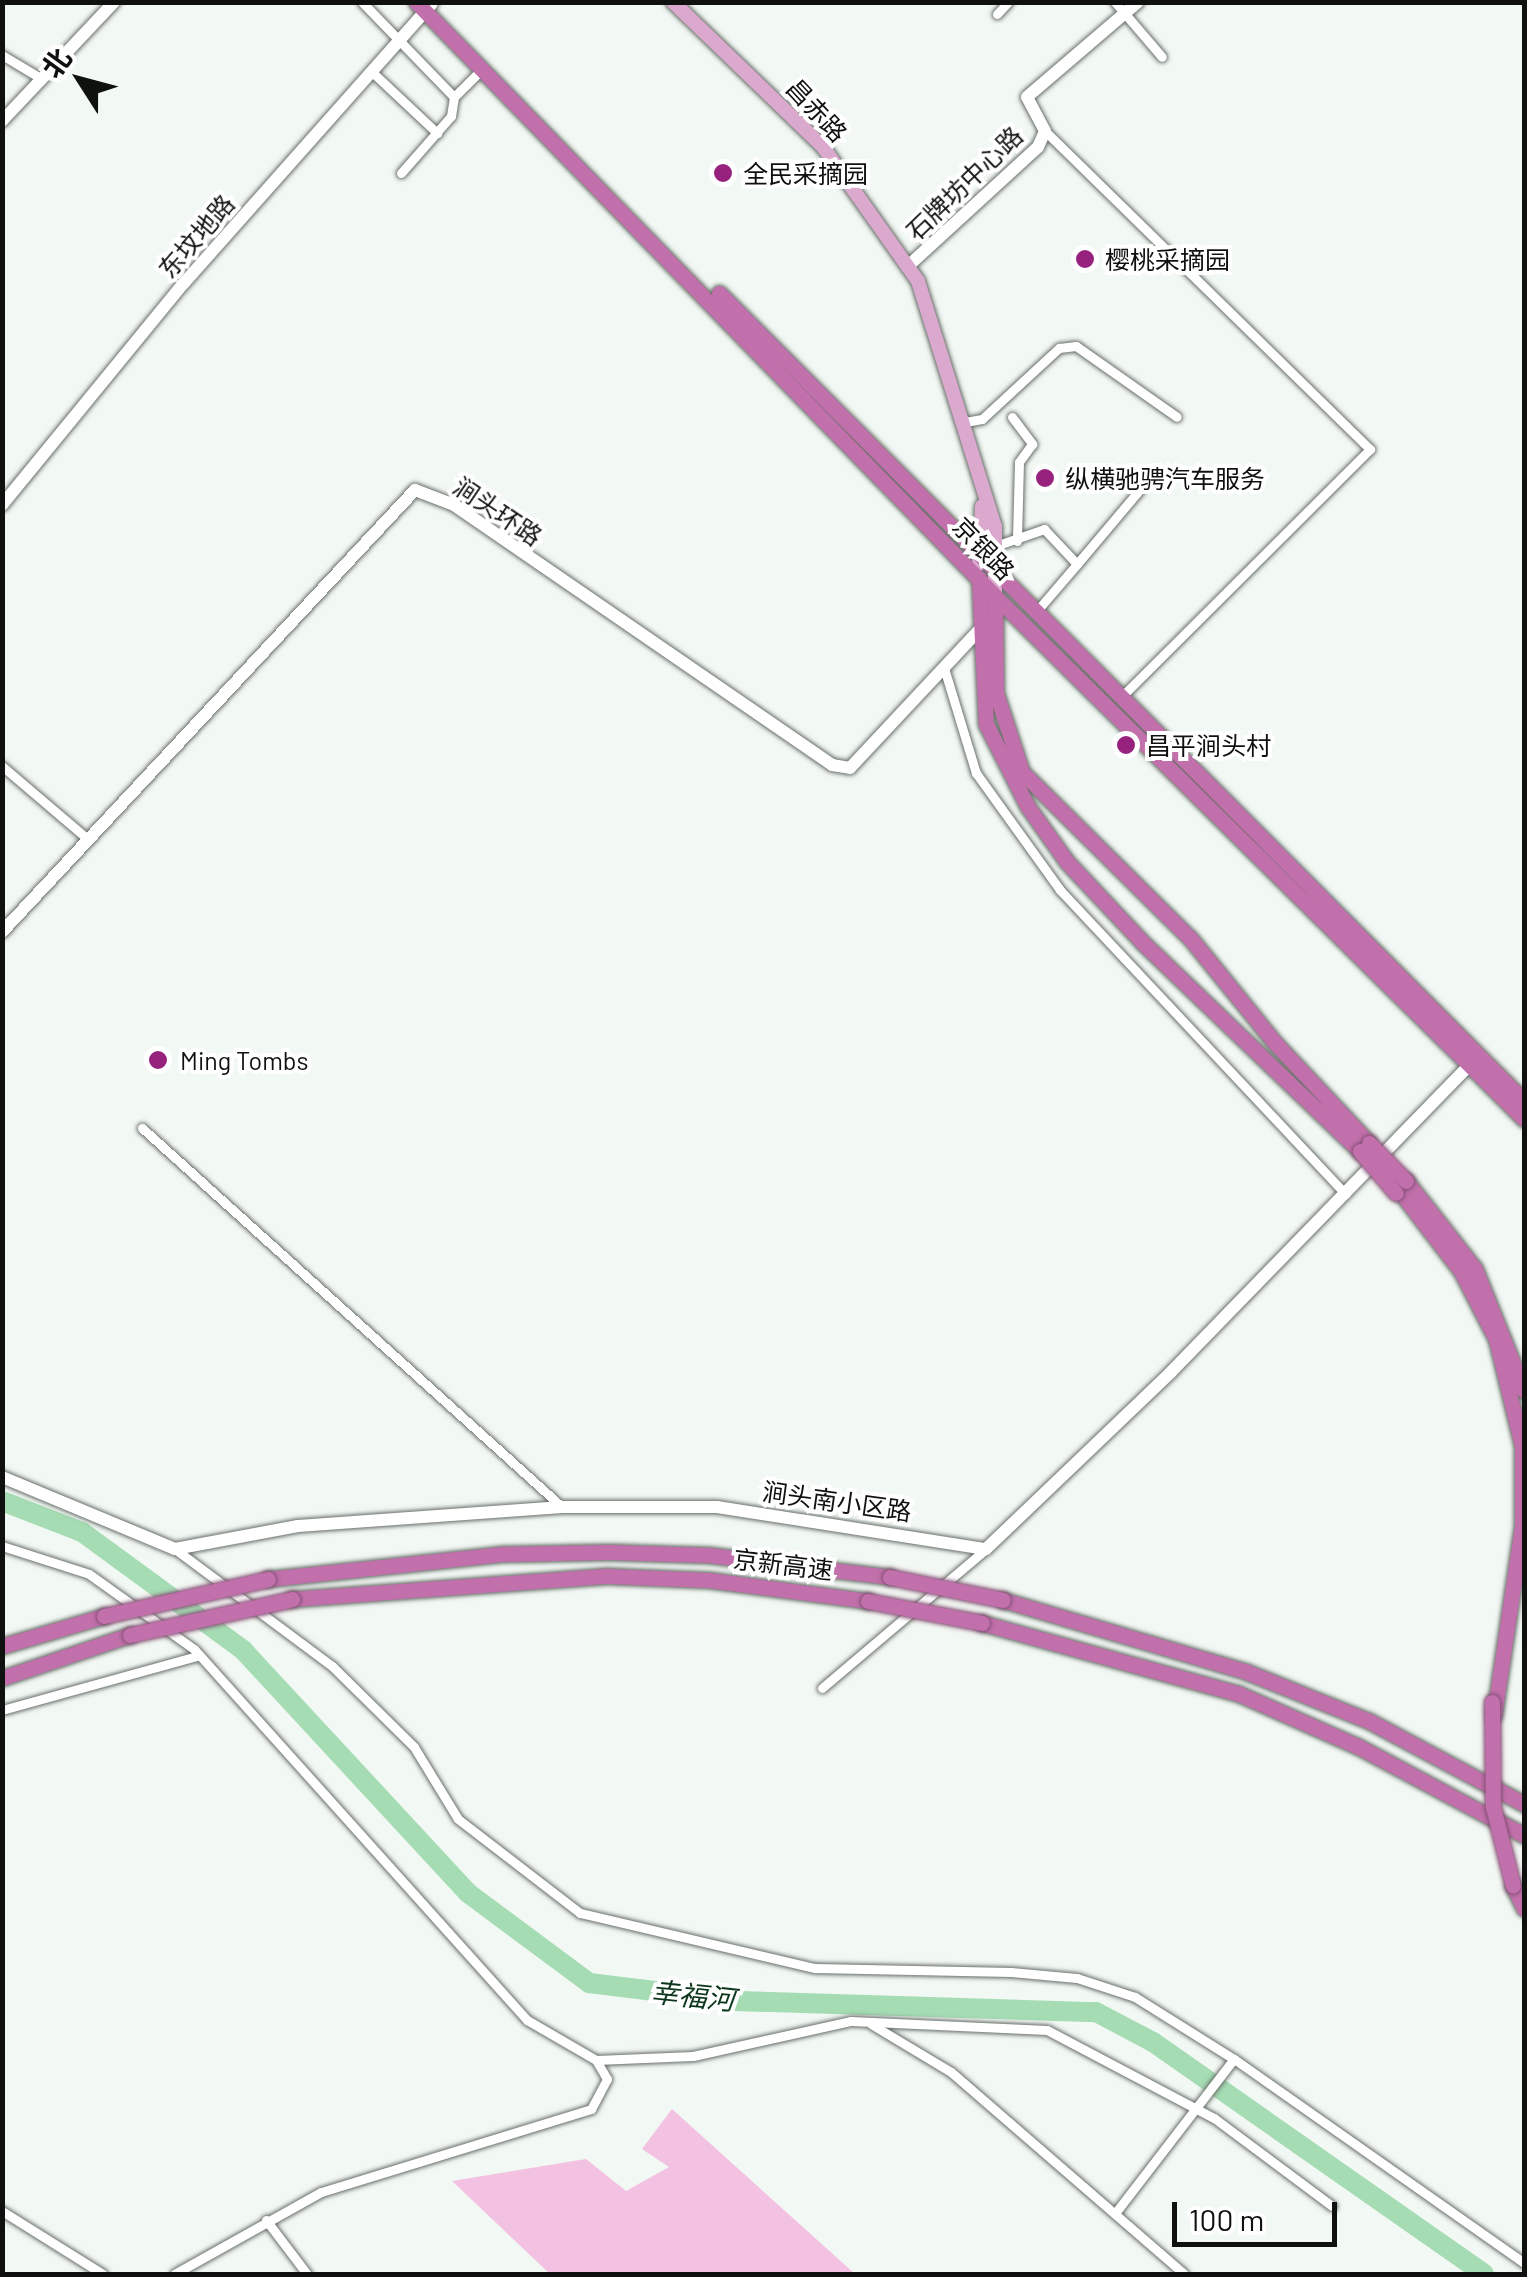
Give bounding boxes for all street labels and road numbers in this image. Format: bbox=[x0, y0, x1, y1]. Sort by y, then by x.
street label: 昌赤路 bbox=[780, 72, 854, 148]
street label: 石牌坊中心路 bbox=[900, 120, 1028, 246]
street label: 东坟地路 bbox=[152, 188, 240, 284]
street label: 涧头环路 bbox=[448, 471, 548, 551]
street label: 京银路 bbox=[947, 511, 1021, 585]
street label: 涧头南小区路 bbox=[761, 1476, 913, 1526]
street label: 京新高速 bbox=[732, 1543, 834, 1585]

